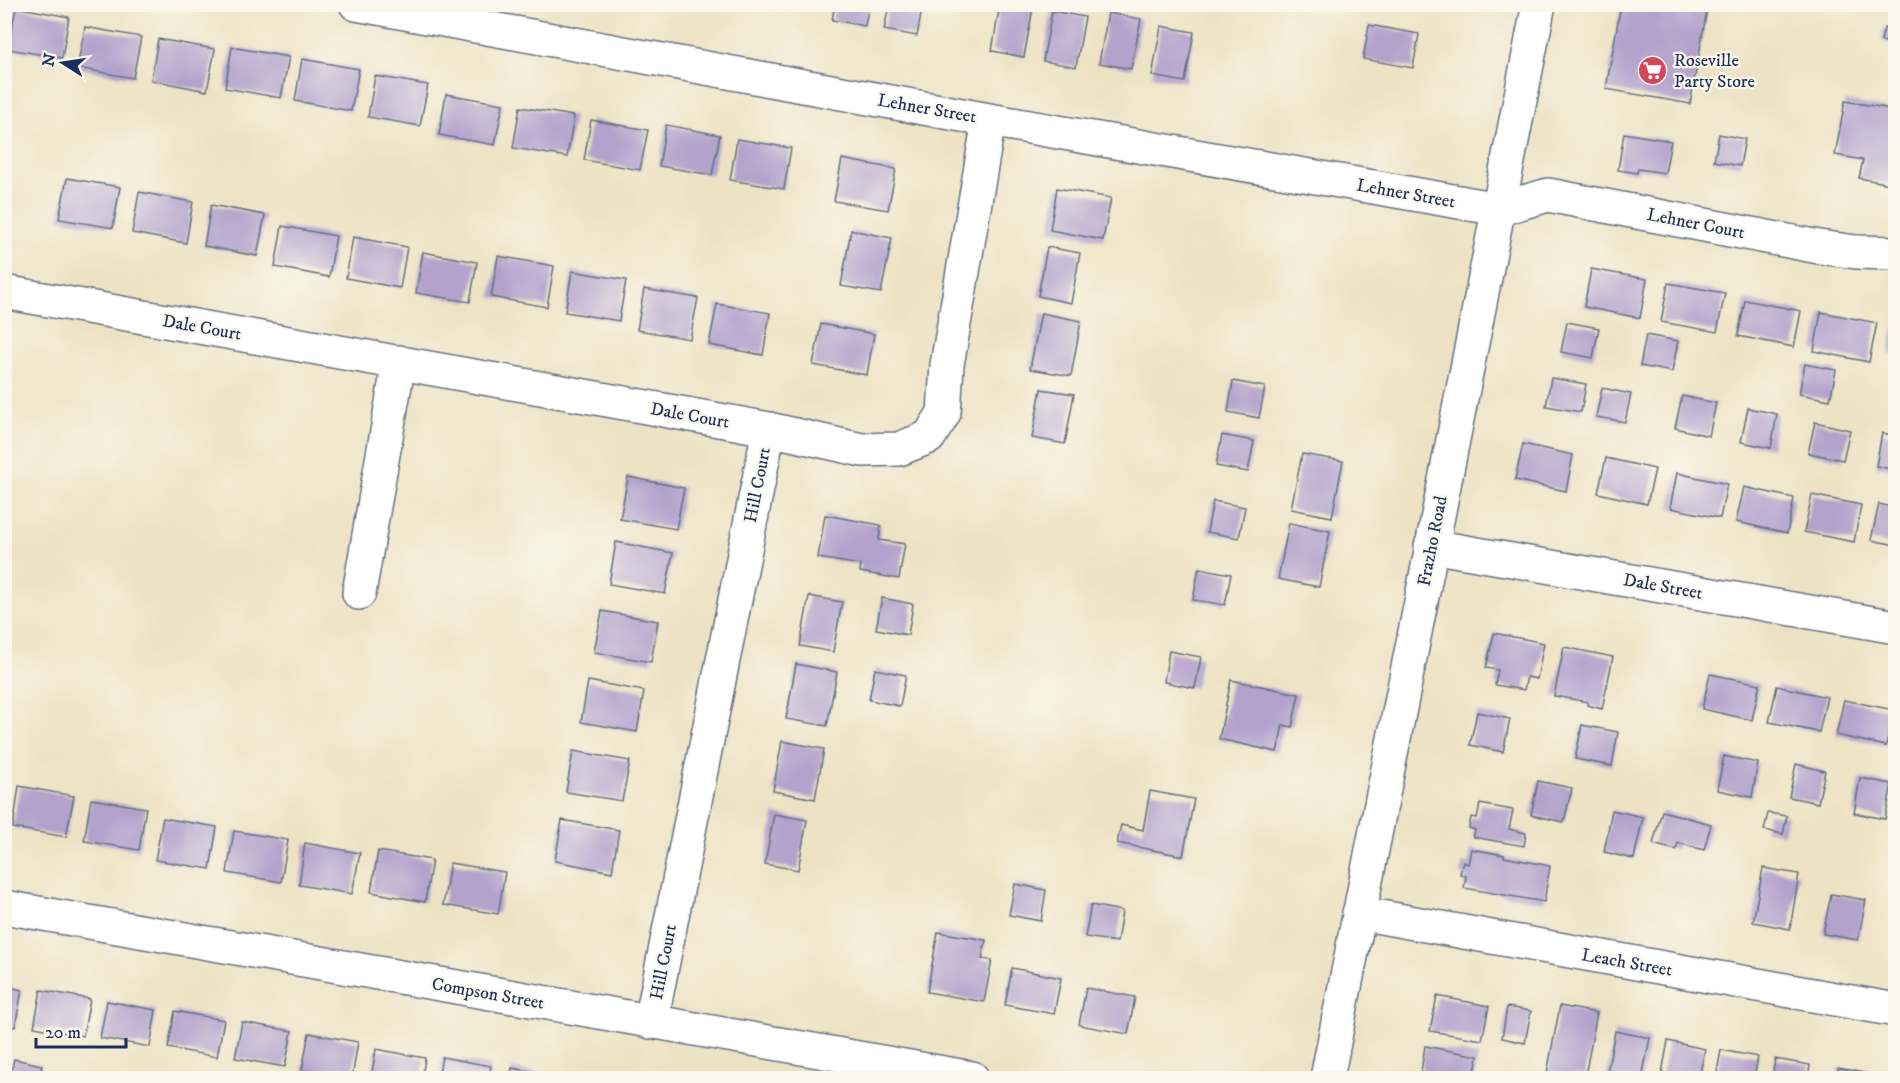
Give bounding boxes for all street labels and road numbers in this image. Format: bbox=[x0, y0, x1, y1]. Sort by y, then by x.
street label: Lehner Street bbox=[876, 89, 978, 129]
street label: Lehner Street bbox=[1355, 174, 1457, 214]
street label: Lehner Court bbox=[1645, 204, 1747, 244]
street label: Dale Court bbox=[161, 310, 243, 346]
street label: Dale Court bbox=[649, 398, 731, 434]
street label: Hill Court bbox=[740, 445, 776, 525]
street label: Frazho Road bbox=[1413, 494, 1453, 588]
street label: Dale Street bbox=[1621, 569, 1704, 605]
street label: Hill Court bbox=[646, 922, 682, 1002]
street label: Leach Street bbox=[1580, 944, 1674, 982]
street label: Compson Street bbox=[430, 973, 546, 1015]

